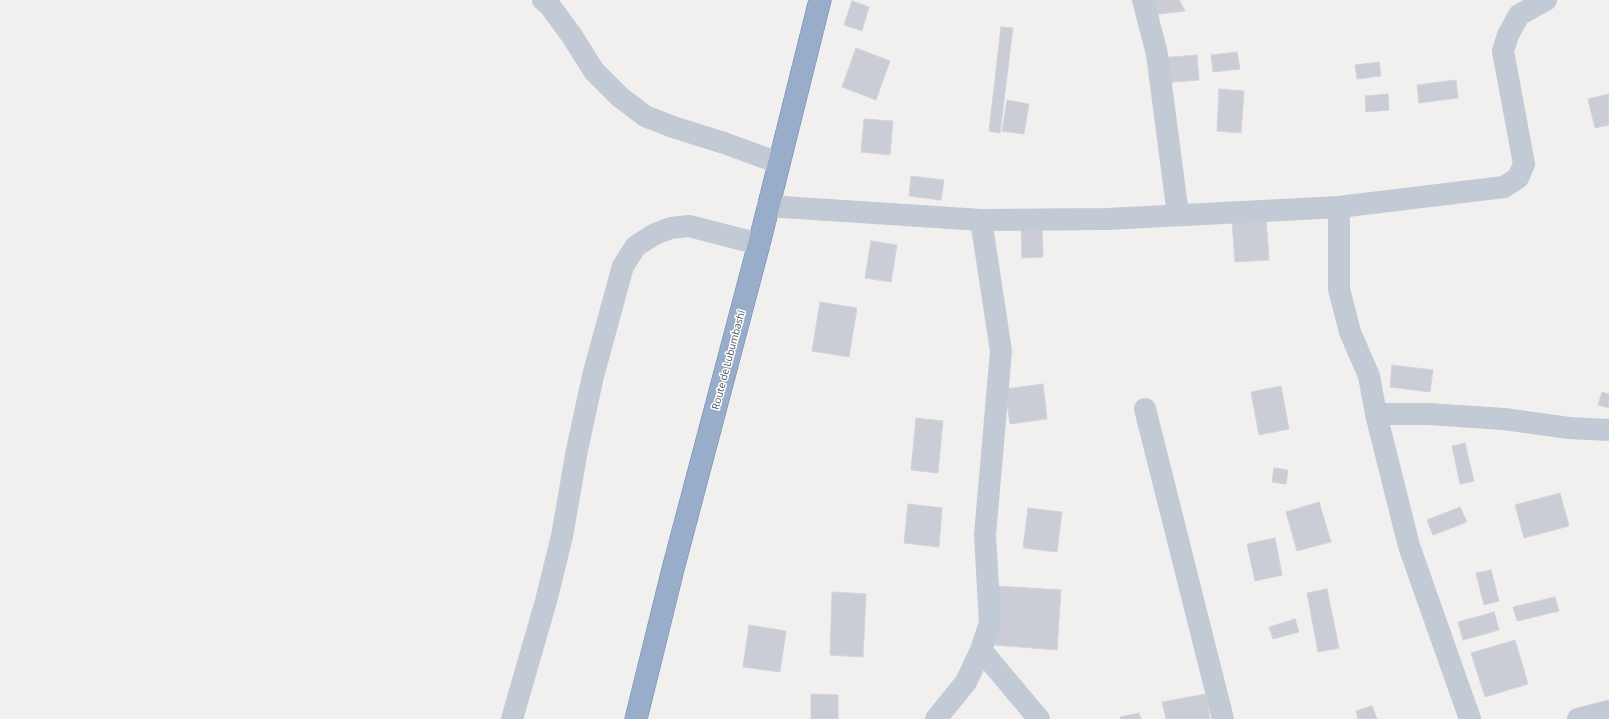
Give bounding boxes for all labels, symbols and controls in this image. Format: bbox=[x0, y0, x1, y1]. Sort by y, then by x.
street label: Route de Lubumbashi bbox=[710, 309, 748, 411]

